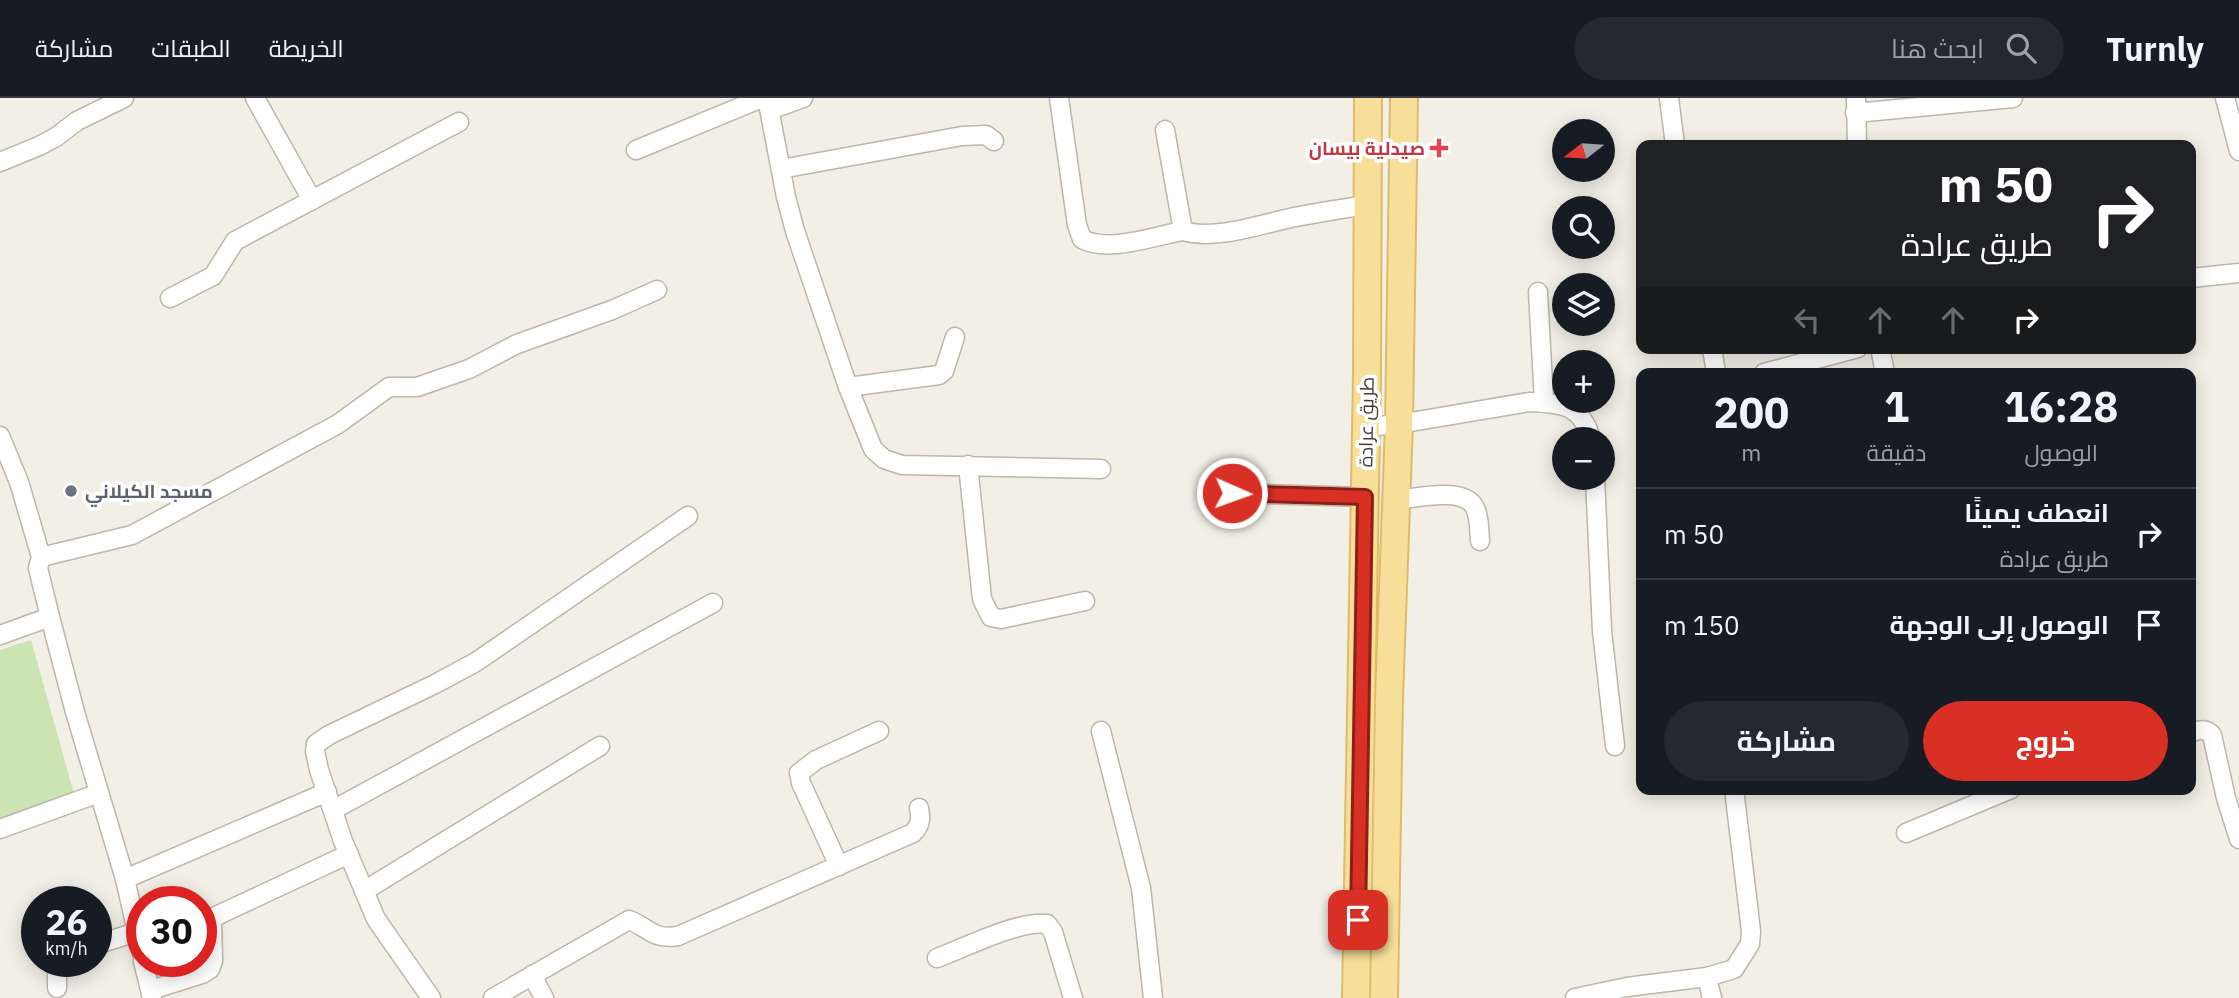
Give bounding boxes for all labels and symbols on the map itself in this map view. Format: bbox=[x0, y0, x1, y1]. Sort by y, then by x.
north arrow bbox=[1552, 119, 1615, 182]
place label: صيدلية بيسان bbox=[1309, 136, 1425, 160]
marker: صيدلية بيسان bbox=[1431, 140, 1447, 156]
street label: طريق عرادة bbox=[1353, 377, 1380, 467]
position arrow bbox=[1195, 456, 1269, 530]
place label: مسجد الكيلاني bbox=[85, 479, 213, 507]
marker: مسجد الكيلاني bbox=[63, 483, 79, 499]
speed limit sign: 30 bbox=[126, 886, 217, 977]
pin bbox=[1328, 890, 1388, 950]

